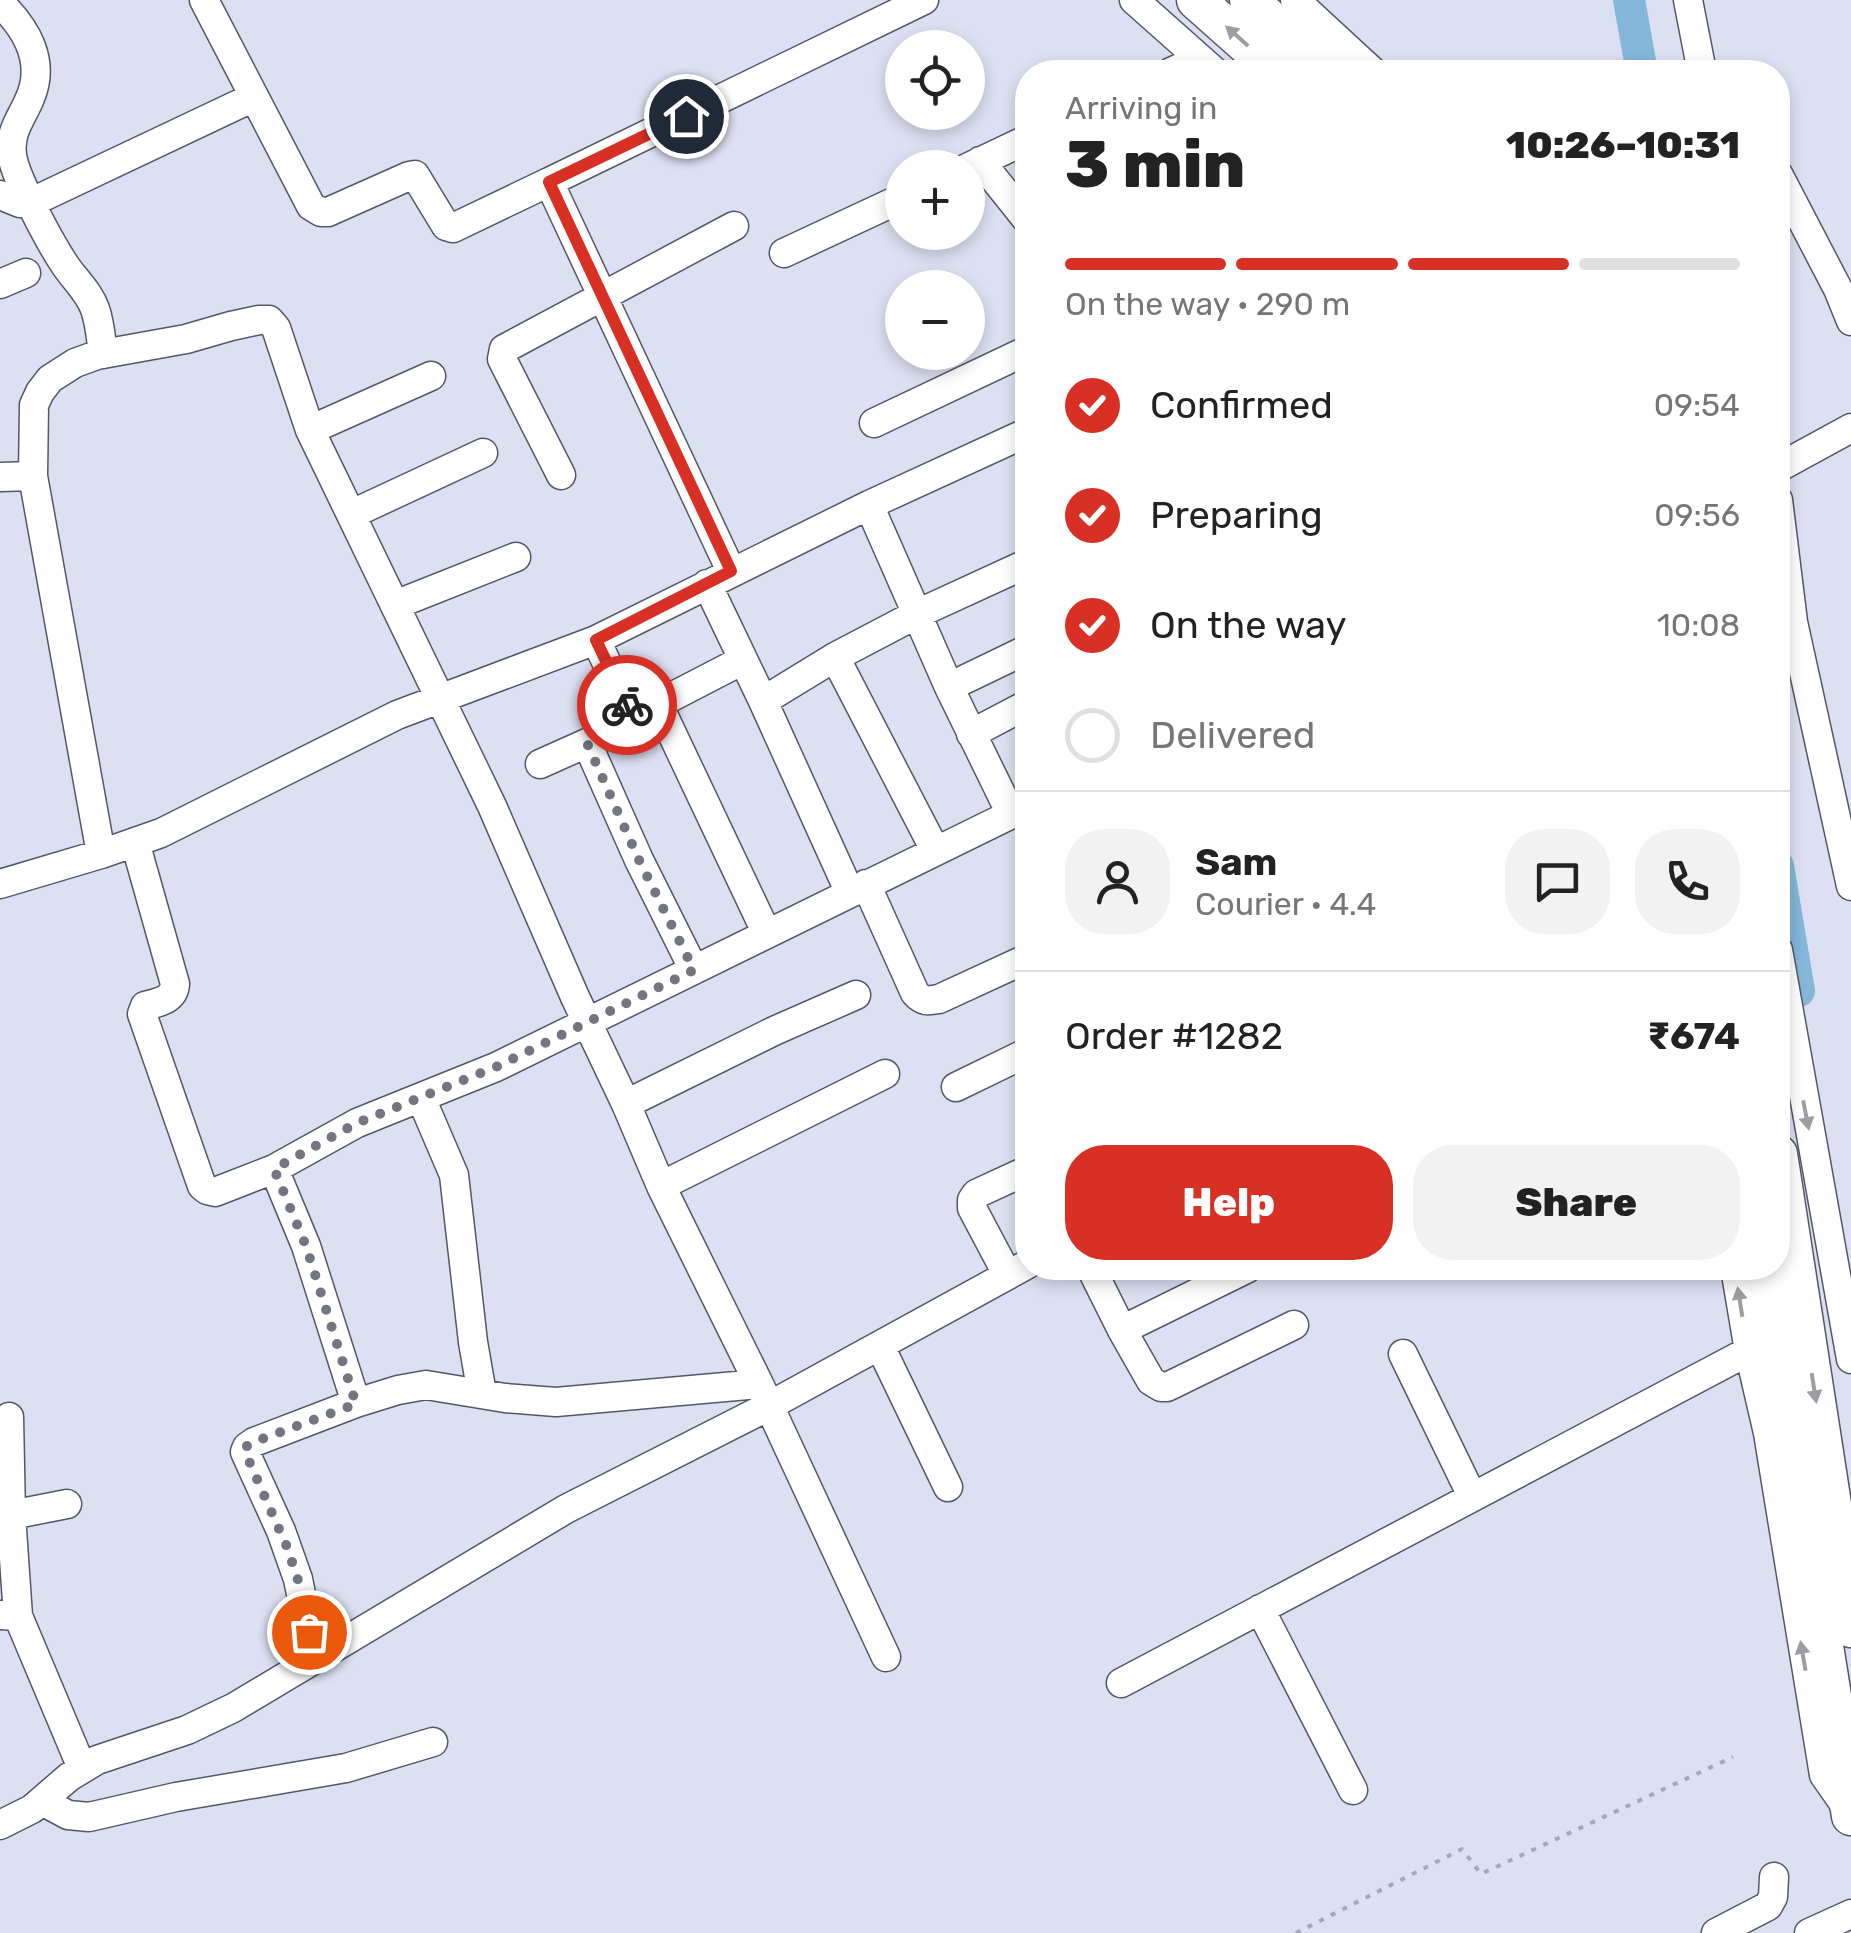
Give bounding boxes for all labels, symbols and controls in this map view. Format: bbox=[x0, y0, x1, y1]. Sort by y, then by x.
one-way arrow bbox=[1225, 25, 1249, 48]
map controls bbox=[885, 30, 985, 370]
button: locate bbox=[885, 30, 985, 130]
pin bbox=[644, 74, 729, 159]
icon: home bbox=[659, 89, 714, 144]
text: Arriving in bbox=[1065, 89, 1217, 127]
text: 10:26–10:31 bbox=[1506, 122, 1740, 168]
text: 3 min bbox=[1065, 126, 1245, 203]
button: + bbox=[885, 150, 985, 250]
button: − bbox=[885, 270, 985, 370]
text: On the way · 290 m bbox=[1065, 285, 1350, 323]
icon: check bbox=[1065, 378, 1120, 433]
text: Confirmed bbox=[1150, 382, 1333, 428]
text: 09:54 bbox=[1654, 386, 1740, 424]
icon: check bbox=[1065, 488, 1120, 543]
text: Preparing bbox=[1150, 492, 1323, 538]
text: 09:56 bbox=[1654, 496, 1740, 534]
icon: check bbox=[1065, 598, 1120, 653]
text: On the way bbox=[1150, 602, 1346, 648]
text: 10:08 bbox=[1657, 606, 1740, 644]
courier bbox=[577, 655, 677, 755]
icon: bike bbox=[600, 678, 655, 733]
text: Delivered bbox=[1150, 712, 1315, 758]
button: person bbox=[1065, 829, 1170, 934]
button: chat bbox=[1505, 829, 1610, 934]
button: phone bbox=[1635, 829, 1740, 934]
text: Sam bbox=[1195, 839, 1277, 885]
text: Courier · 4.4 bbox=[1195, 885, 1376, 923]
text: Order #1282 bbox=[1065, 1013, 1283, 1059]
text: ₹674 bbox=[1647, 1013, 1740, 1059]
one-way arrow bbox=[1799, 1100, 1814, 1131]
button: Help bbox=[1065, 1145, 1393, 1260]
button: Share bbox=[1413, 1145, 1740, 1260]
one-way arrow bbox=[1732, 1285, 1748, 1317]
one-way arrow bbox=[1806, 1373, 1822, 1405]
pin bbox=[267, 1590, 352, 1675]
icon: bag bbox=[282, 1605, 337, 1660]
one-way arrow bbox=[1795, 1640, 1810, 1671]

